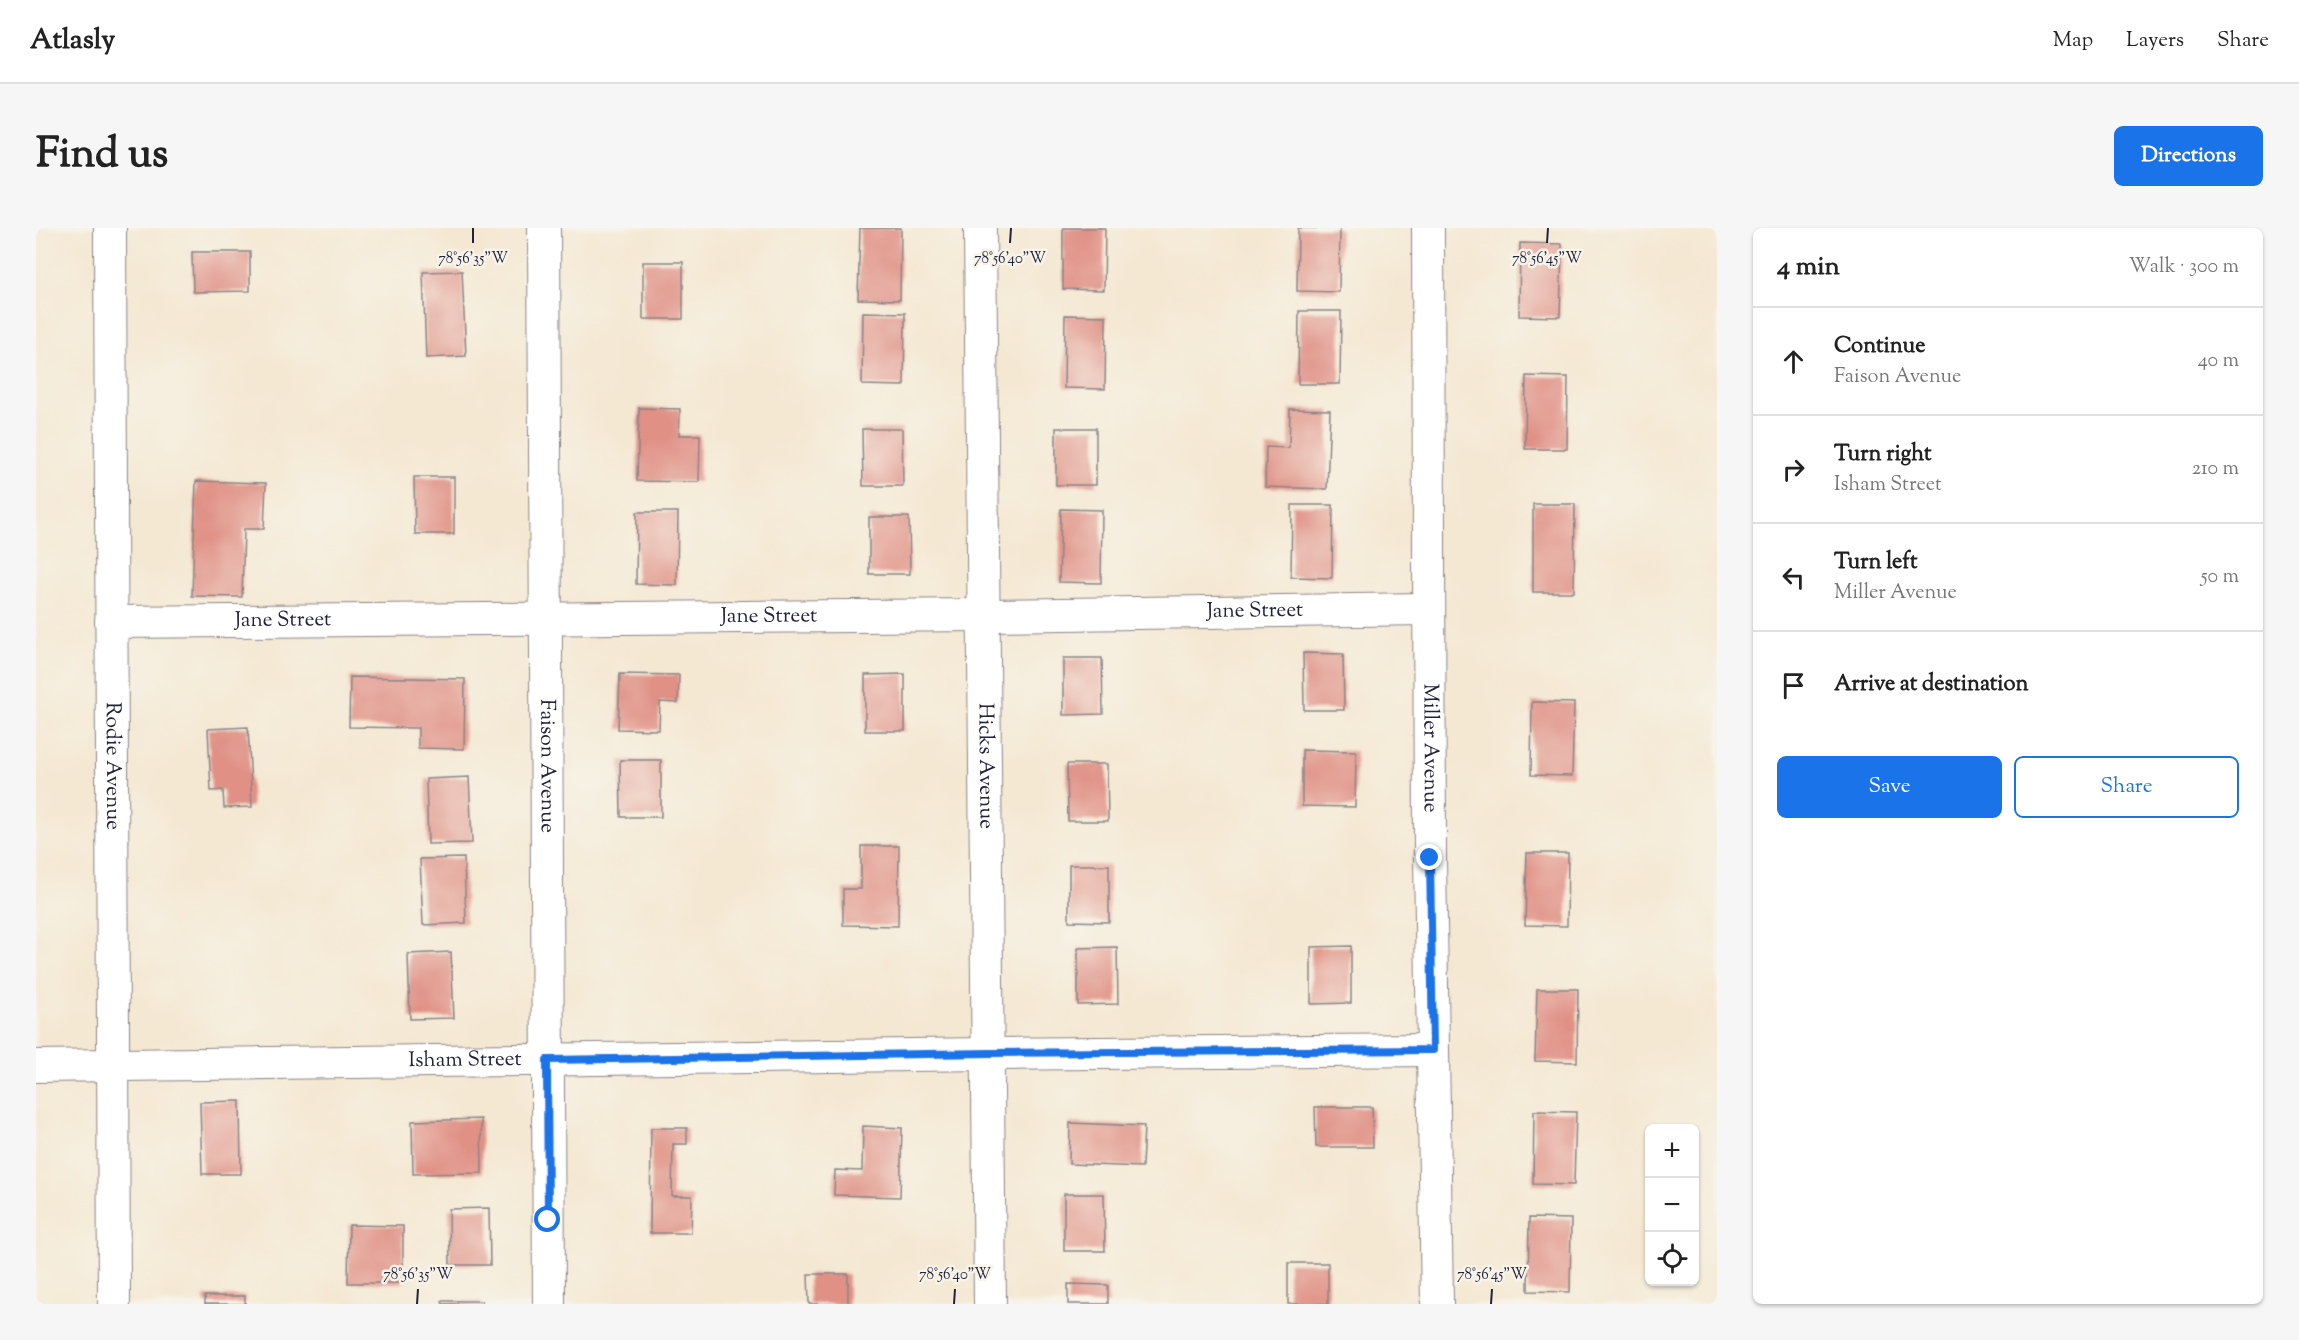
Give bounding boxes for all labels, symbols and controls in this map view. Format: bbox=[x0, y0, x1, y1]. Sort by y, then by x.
text: Atlasly bbox=[30, 21, 115, 61]
text: Map bbox=[2053, 26, 2093, 56]
text: Layers bbox=[2126, 26, 2184, 56]
text: Share bbox=[2217, 26, 2269, 56]
text: Find us bbox=[36, 126, 168, 186]
button: Directions bbox=[2114, 126, 2263, 186]
text: 78°56'35"W bbox=[438, 249, 508, 270]
text: 78°56'40"W bbox=[974, 249, 1046, 270]
text: 78°56'45"W bbox=[1512, 249, 1582, 270]
text: 4 min bbox=[1777, 249, 1840, 286]
text: Walk · 300 m bbox=[2129, 253, 2239, 282]
text: Continue bbox=[1834, 331, 1925, 363]
icon: ahead bbox=[1777, 345, 1810, 378]
text: 40 m bbox=[2198, 347, 2239, 376]
text: Faison Avenue bbox=[1834, 363, 1961, 392]
text: Turn right bbox=[1834, 439, 1931, 471]
icon: right bbox=[1777, 453, 1810, 486]
text: 210 m bbox=[2192, 455, 2239, 484]
text: Isham Street bbox=[1834, 471, 1942, 500]
text: Turn left bbox=[1834, 547, 1917, 579]
icon: left bbox=[1777, 561, 1810, 594]
text: 50 m bbox=[2201, 563, 2239, 592]
text: Miller Avenue bbox=[1834, 579, 1957, 608]
street label: Jane Street bbox=[1205, 596, 1303, 627]
street label: Jane Street bbox=[720, 601, 817, 632]
street label: Jane Street bbox=[234, 605, 331, 636]
icon: arrive bbox=[1777, 669, 1810, 702]
text: Arrive at destination bbox=[1834, 669, 2029, 701]
street label: Miller Avenue bbox=[1414, 683, 1445, 813]
street label: Faison Avenue bbox=[531, 699, 562, 833]
street label: Rodie Avenue bbox=[97, 702, 127, 830]
street label: Hicks Avenue bbox=[969, 703, 1001, 829]
button: Save bbox=[1777, 756, 2002, 818]
button: Share bbox=[2014, 756, 2239, 818]
route end bbox=[1416, 844, 1442, 870]
street label: Isham Street bbox=[408, 1045, 522, 1076]
map controls bbox=[1645, 1124, 1699, 1286]
button: + bbox=[1645, 1124, 1699, 1178]
button: − bbox=[1645, 1178, 1699, 1232]
route start bbox=[534, 1206, 560, 1232]
button: locate bbox=[1645, 1232, 1699, 1286]
text: 78°56'35"W bbox=[383, 1265, 453, 1286]
text: 78°56'40"W bbox=[919, 1265, 991, 1286]
text: 78°56'45"W bbox=[1457, 1265, 1527, 1286]

